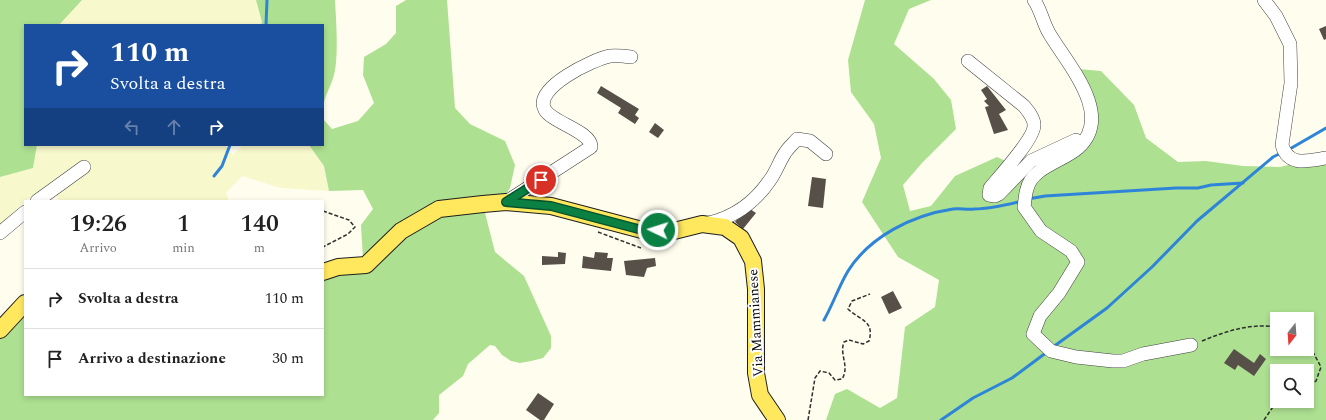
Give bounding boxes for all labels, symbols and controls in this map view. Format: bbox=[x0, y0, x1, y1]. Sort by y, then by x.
text: 110 m bbox=[110, 31, 189, 74]
icon: right bbox=[44, 40, 96, 92]
text: Svolta a destra bbox=[110, 70, 226, 97]
icon: left bbox=[121, 116, 143, 138]
icon: ahead bbox=[163, 116, 185, 138]
icon: right bbox=[205, 116, 227, 138]
pin bbox=[524, 163, 558, 197]
icon: arrive bbox=[530, 169, 552, 191]
text: 19:26 bbox=[69, 206, 127, 242]
text: 1 bbox=[177, 206, 190, 242]
text: 140 bbox=[240, 206, 279, 242]
position arrow bbox=[637, 209, 679, 251]
text: Arrivo bbox=[79, 238, 117, 258]
text: min bbox=[172, 238, 195, 258]
text: m bbox=[254, 238, 265, 258]
street label: Via Mammianese bbox=[742, 268, 769, 378]
text: Svolta a destra bbox=[78, 287, 179, 310]
text: 110 m bbox=[265, 287, 304, 310]
icon: right bbox=[44, 288, 66, 310]
north arrow bbox=[1270, 312, 1314, 356]
map controls bbox=[1270, 312, 1314, 408]
text: Arrivo a destinazione bbox=[78, 347, 226, 370]
text: 30 m bbox=[272, 347, 304, 370]
icon: arrive bbox=[44, 348, 66, 370]
button: search bbox=[1270, 364, 1314, 408]

